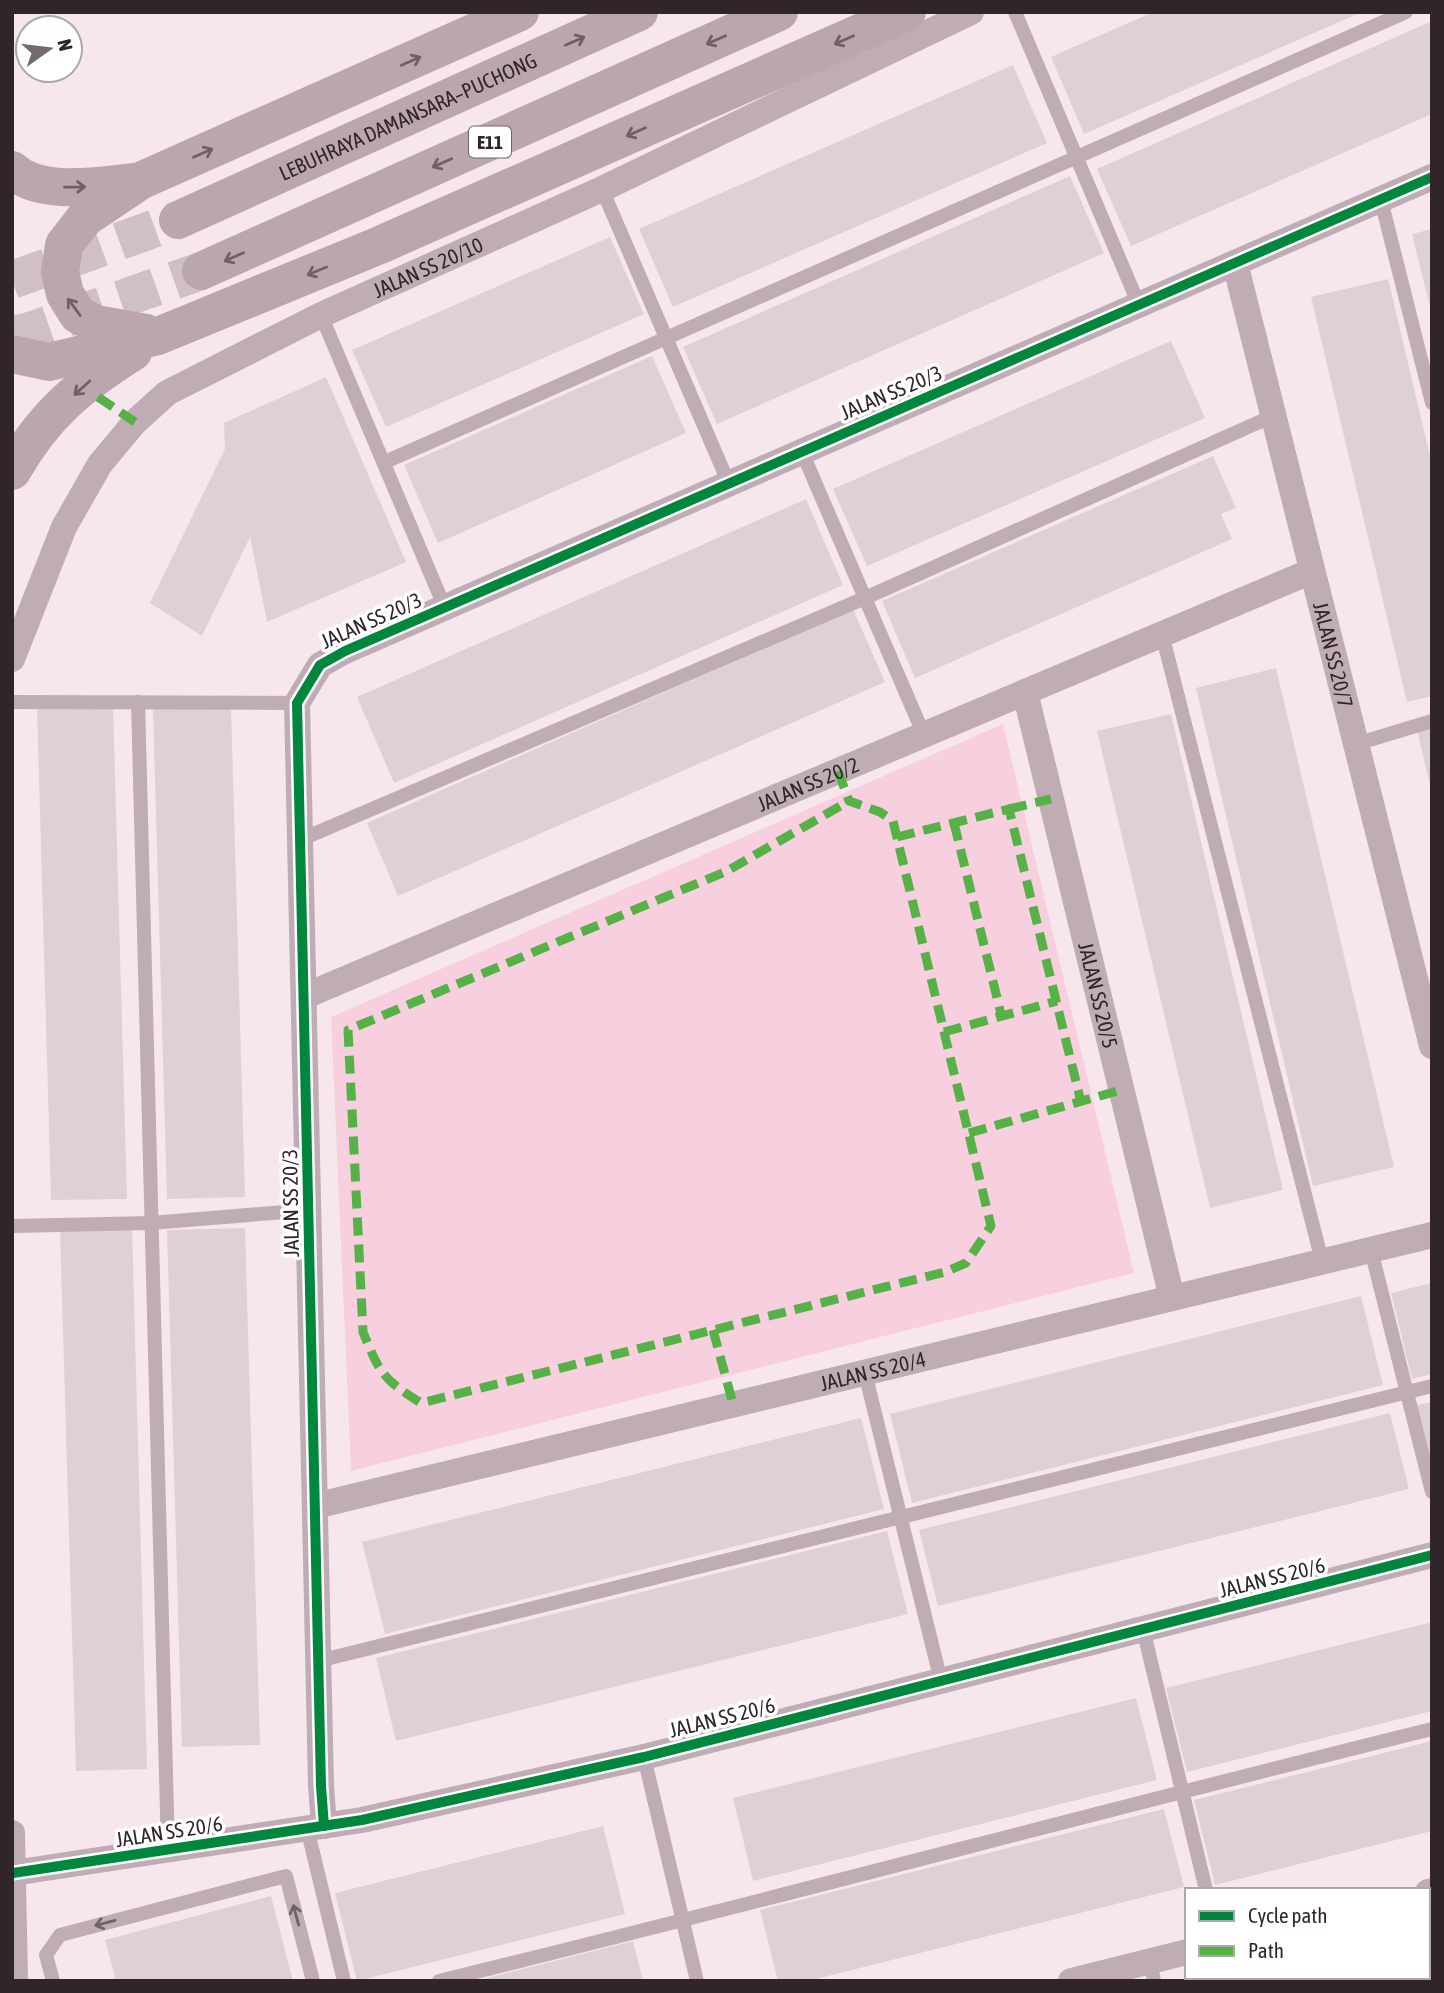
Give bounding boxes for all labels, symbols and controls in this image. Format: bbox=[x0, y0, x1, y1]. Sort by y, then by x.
north arrow bbox=[14, 14, 84, 84]
one-way arrow bbox=[564, 34, 585, 47]
one-way arrow bbox=[706, 34, 728, 47]
one-way arrow bbox=[834, 34, 855, 47]
text: N bbox=[53, 37, 78, 53]
street label: LEBUHRAYA DAMANSARA–PUCHONG bbox=[275, 48, 540, 185]
one-way arrow bbox=[399, 54, 421, 67]
road number: E11 bbox=[469, 126, 511, 158]
one-way arrow bbox=[626, 126, 647, 139]
one-way arrow bbox=[192, 146, 213, 159]
one-way arrow bbox=[432, 157, 453, 170]
one-way arrow bbox=[63, 180, 86, 194]
street label: JALAN SS 20/10 bbox=[369, 232, 487, 302]
one-way arrow bbox=[224, 251, 245, 264]
one-way arrow bbox=[306, 265, 328, 278]
one-way arrow bbox=[67, 297, 82, 316]
street label: JALAN SS 20/3 bbox=[837, 360, 945, 424]
one-way arrow bbox=[74, 379, 91, 396]
street label: JALAN SS 20/3 bbox=[317, 587, 425, 653]
street label: JALAN SS 20/7 bbox=[1309, 599, 1358, 710]
street label: JALAN SS 20/2 bbox=[754, 752, 862, 816]
street label: JALAN SS 20/5 bbox=[1074, 940, 1123, 1051]
street label: JALAN SS 20/3 bbox=[277, 1149, 303, 1257]
street label: JALAN SS 20/4 bbox=[817, 1346, 928, 1395]
street label: JALAN SS 20/6 bbox=[1217, 1552, 1327, 1602]
street label: JALAN SS 20/6 bbox=[667, 1692, 777, 1742]
street label: JALAN SS 20/6 bbox=[114, 1811, 224, 1851]
legend bbox=[1185, 1888, 1430, 1979]
text: Cycle path bbox=[1248, 1903, 1327, 1927]
one-way arrow bbox=[289, 1904, 302, 1927]
one-way arrow bbox=[94, 1917, 117, 1930]
text: Path bbox=[1248, 1938, 1284, 1962]

